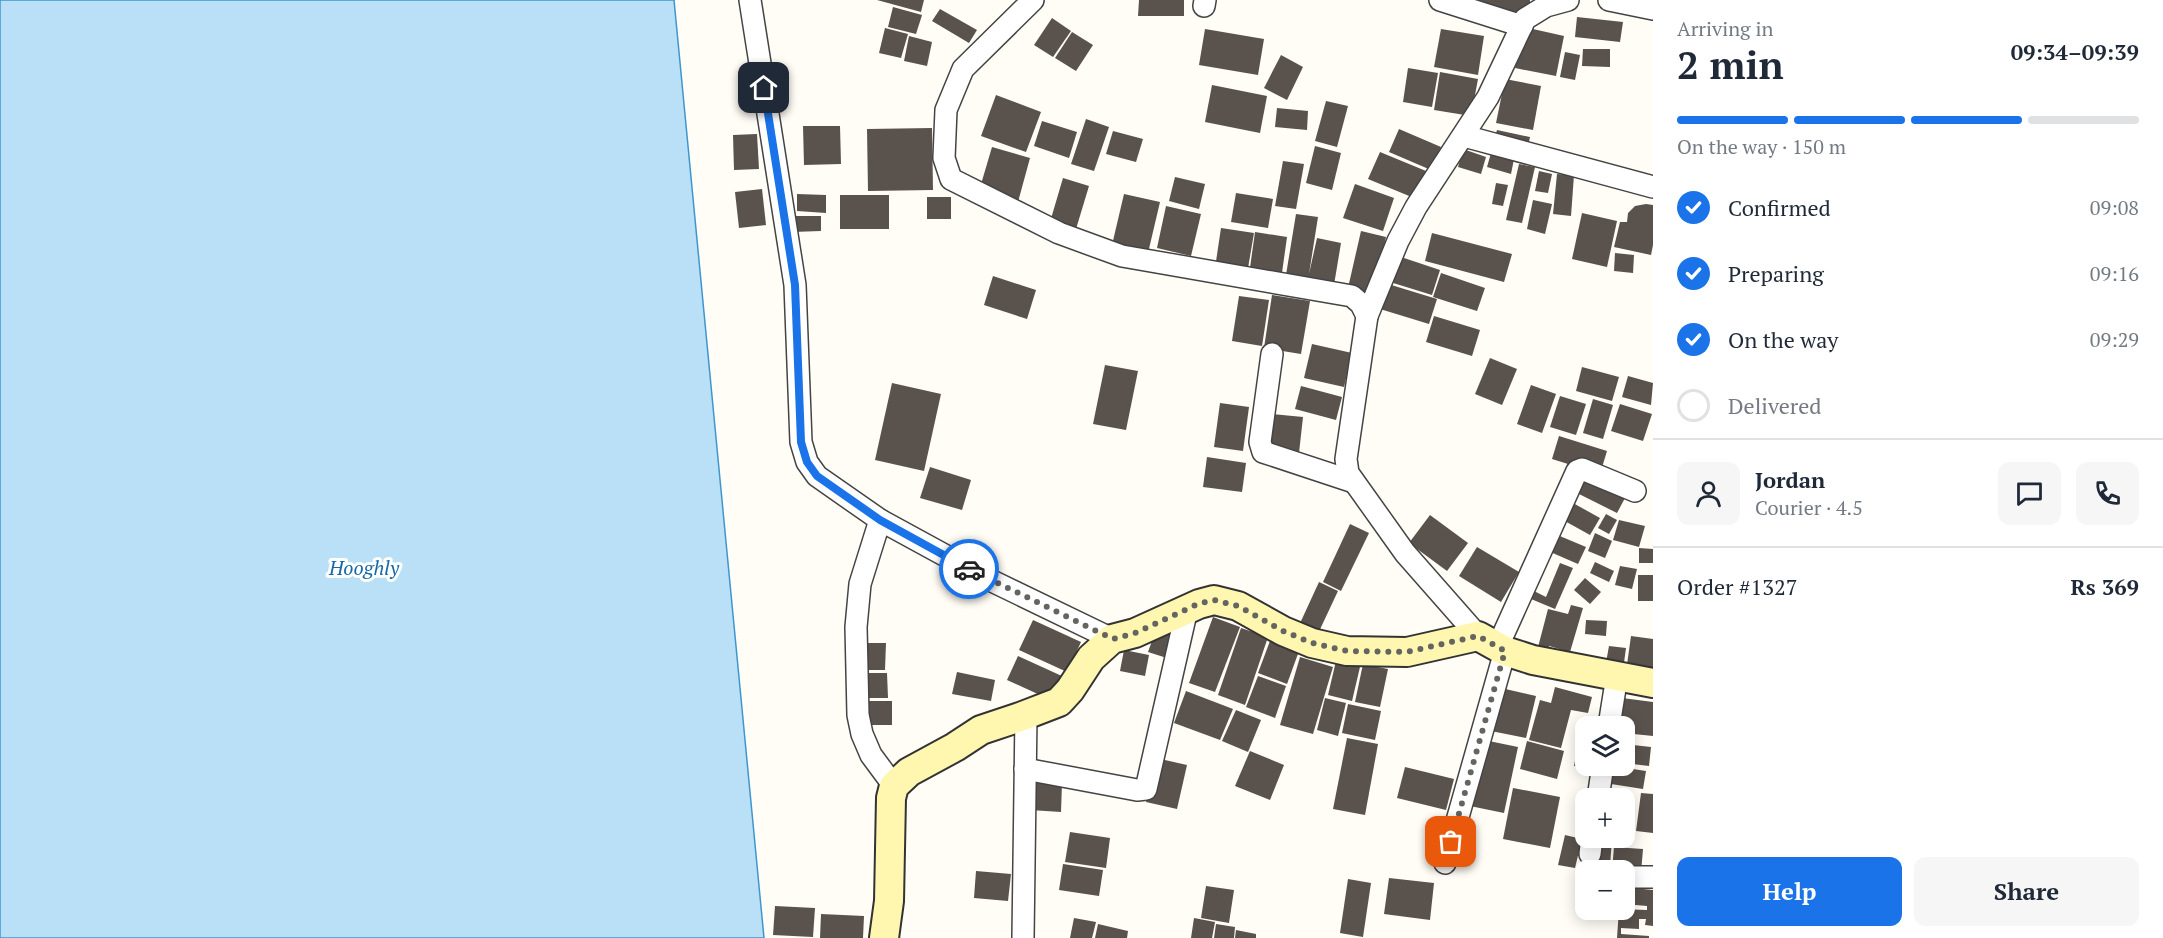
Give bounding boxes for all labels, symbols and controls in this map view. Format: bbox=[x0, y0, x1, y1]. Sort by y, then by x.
text: Arriving in bbox=[1677, 15, 1773, 42]
text: 09:34–09:39 bbox=[2011, 37, 2139, 66]
text: 2 min bbox=[1677, 38, 1784, 90]
pin bbox=[738, 62, 789, 113]
icon: home bbox=[747, 71, 780, 104]
text: On the way · 150 m bbox=[1677, 133, 1846, 160]
icon: check bbox=[1677, 191, 1710, 224]
text: Confirmed bbox=[1728, 193, 1831, 222]
text: 09:08 bbox=[2090, 194, 2139, 221]
icon: check bbox=[1677, 257, 1710, 290]
text: Preparing bbox=[1728, 259, 1824, 288]
text: 09:16 bbox=[2090, 260, 2139, 287]
icon: check bbox=[1677, 323, 1710, 356]
text: On the way bbox=[1728, 325, 1838, 354]
text: 09:29 bbox=[2090, 326, 2139, 353]
text: Delivered bbox=[1728, 391, 1821, 420]
button: person bbox=[1677, 462, 1740, 525]
button: chat bbox=[1998, 462, 2061, 525]
button: phone bbox=[2076, 462, 2139, 525]
text: Jordan bbox=[1755, 465, 1825, 494]
text: Courier · 4.5 bbox=[1755, 494, 1863, 521]
courier bbox=[939, 539, 999, 599]
icon: car bbox=[953, 553, 986, 586]
water label: Hooghly bbox=[328, 554, 400, 581]
text: Order #1327 bbox=[1677, 572, 1797, 601]
text: Rs 369 bbox=[2070, 572, 2139, 601]
map controls bbox=[1575, 716, 1635, 920]
button: layers bbox=[1575, 716, 1635, 776]
button: + bbox=[1575, 788, 1635, 848]
pin bbox=[1425, 816, 1476, 867]
icon: bag bbox=[1434, 825, 1467, 858]
button: Help bbox=[1677, 857, 1902, 926]
button: Share bbox=[1914, 857, 2139, 926]
button: − bbox=[1575, 860, 1635, 920]

